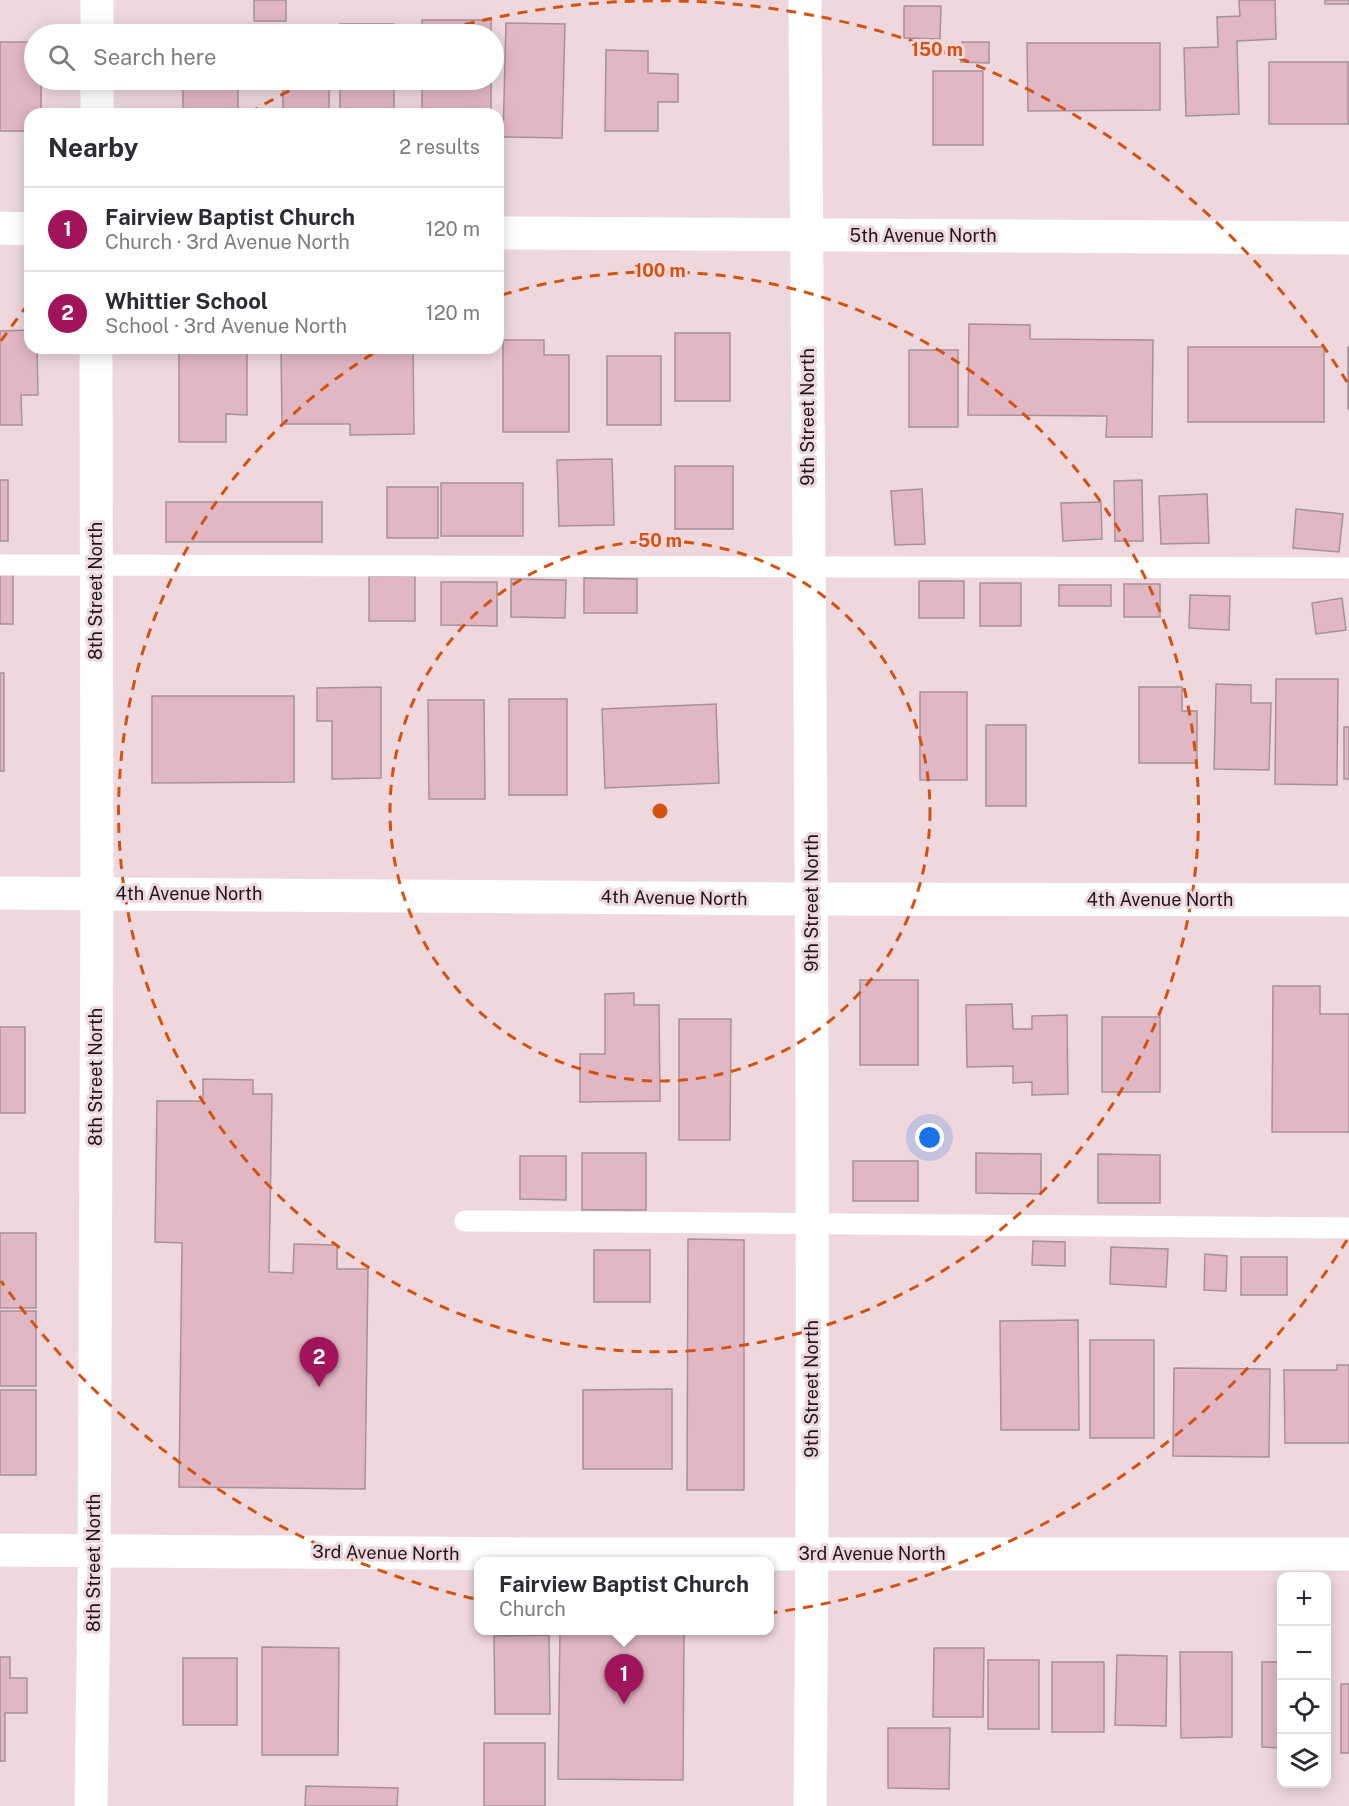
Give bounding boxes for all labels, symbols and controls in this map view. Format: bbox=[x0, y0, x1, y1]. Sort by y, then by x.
search box bbox=[24, 24, 504, 90]
text: 150 m bbox=[911, 39, 963, 60]
icon: search bbox=[45, 41, 78, 74]
text: Search here bbox=[93, 44, 217, 70]
text: Nearby bbox=[48, 132, 138, 163]
text: 2 results bbox=[399, 135, 480, 159]
text: Fairview Baptist Church bbox=[105, 204, 355, 230]
text: 1 bbox=[63, 217, 72, 241]
text: 120 m bbox=[426, 217, 480, 241]
street label: 5th Avenue North bbox=[849, 225, 997, 246]
text: Church · 3rd Avenue North bbox=[105, 230, 350, 254]
text: 100 m bbox=[634, 260, 686, 281]
text: Whittier School bbox=[105, 288, 268, 314]
text: 2 bbox=[61, 301, 74, 325]
text: 120 m bbox=[426, 301, 480, 325]
text: School · 3rd Avenue North bbox=[105, 314, 347, 338]
street label: 9th Street North bbox=[797, 348, 818, 486]
street label: 8th Street North bbox=[85, 522, 106, 660]
text: 50 m bbox=[638, 530, 682, 551]
centre of rings bbox=[650, 801, 670, 821]
street label: 9th Street North bbox=[801, 834, 822, 972]
street label: 4th Avenue North bbox=[116, 883, 262, 904]
street label: 4th Avenue North bbox=[600, 886, 748, 909]
street label: 4th Avenue North bbox=[1087, 889, 1233, 910]
street label: 8th Street North bbox=[85, 1008, 106, 1146]
your location bbox=[915, 1123, 944, 1152]
street label: 9th Street North bbox=[801, 1320, 822, 1458]
pin: 2 bbox=[300, 1338, 338, 1387]
street label: 8th Street North bbox=[83, 1494, 104, 1632]
street label: 3rd Avenue North bbox=[312, 1541, 460, 1564]
street label: 3rd Avenue North bbox=[798, 1543, 946, 1564]
popup bbox=[474, 1557, 774, 1635]
text: Fairview Baptist Church bbox=[499, 1571, 749, 1597]
map controls bbox=[1277, 1572, 1331, 1788]
button: + bbox=[1277, 1572, 1331, 1626]
text: Church bbox=[499, 1597, 566, 1621]
button: − bbox=[1277, 1626, 1331, 1680]
pin: 1 bbox=[604, 1654, 644, 1704]
button: locate bbox=[1277, 1680, 1331, 1734]
button: layers bbox=[1277, 1734, 1331, 1788]

